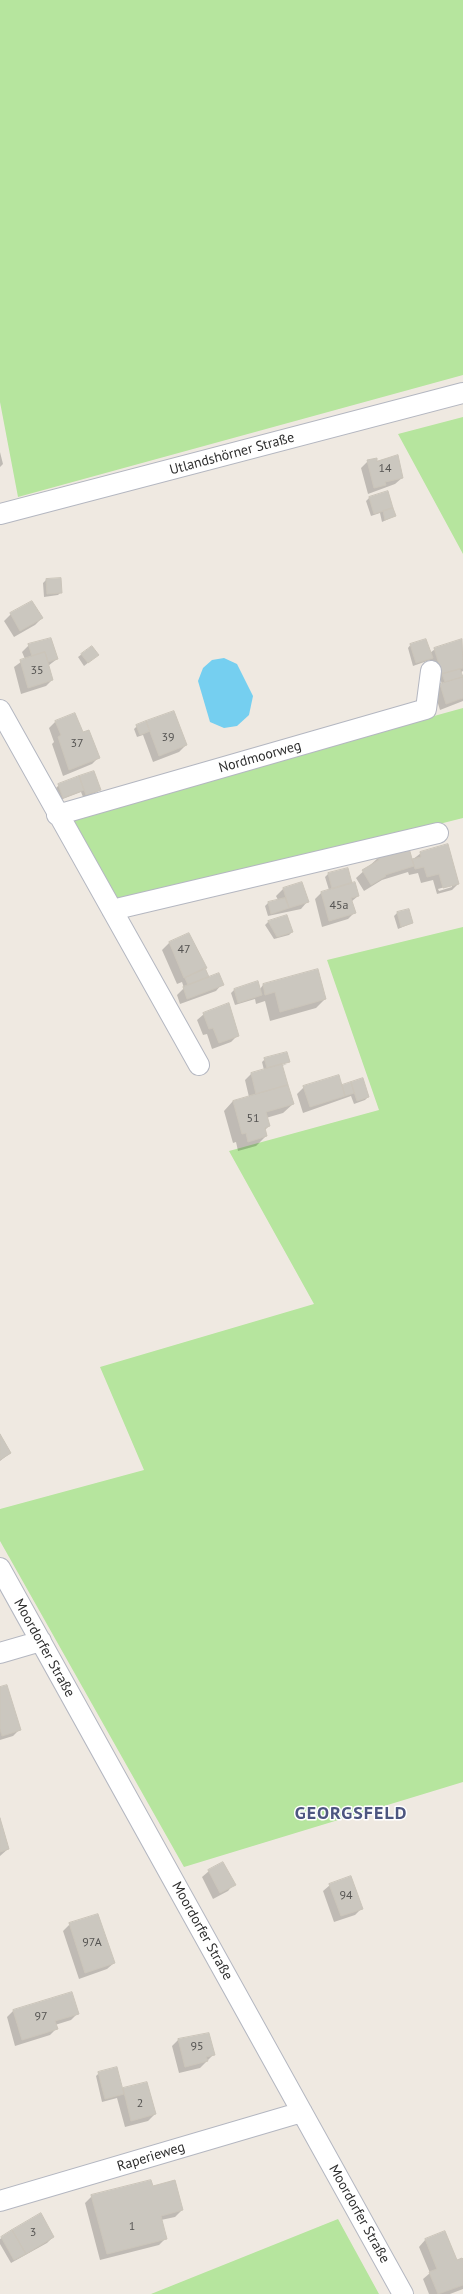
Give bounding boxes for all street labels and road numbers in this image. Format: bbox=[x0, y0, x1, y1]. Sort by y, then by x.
street label: Utlandshörner Straße bbox=[168, 429, 296, 479]
street label: Nordmoorweg bbox=[217, 737, 303, 777]
street label: Moordorfer Straße bbox=[10, 1596, 78, 1700]
street label: Moordorfer Straße bbox=[168, 1879, 236, 1983]
street label: Raperieweg bbox=[115, 2139, 187, 2175]
street label: Moordorfer Straße bbox=[325, 2162, 393, 2266]

